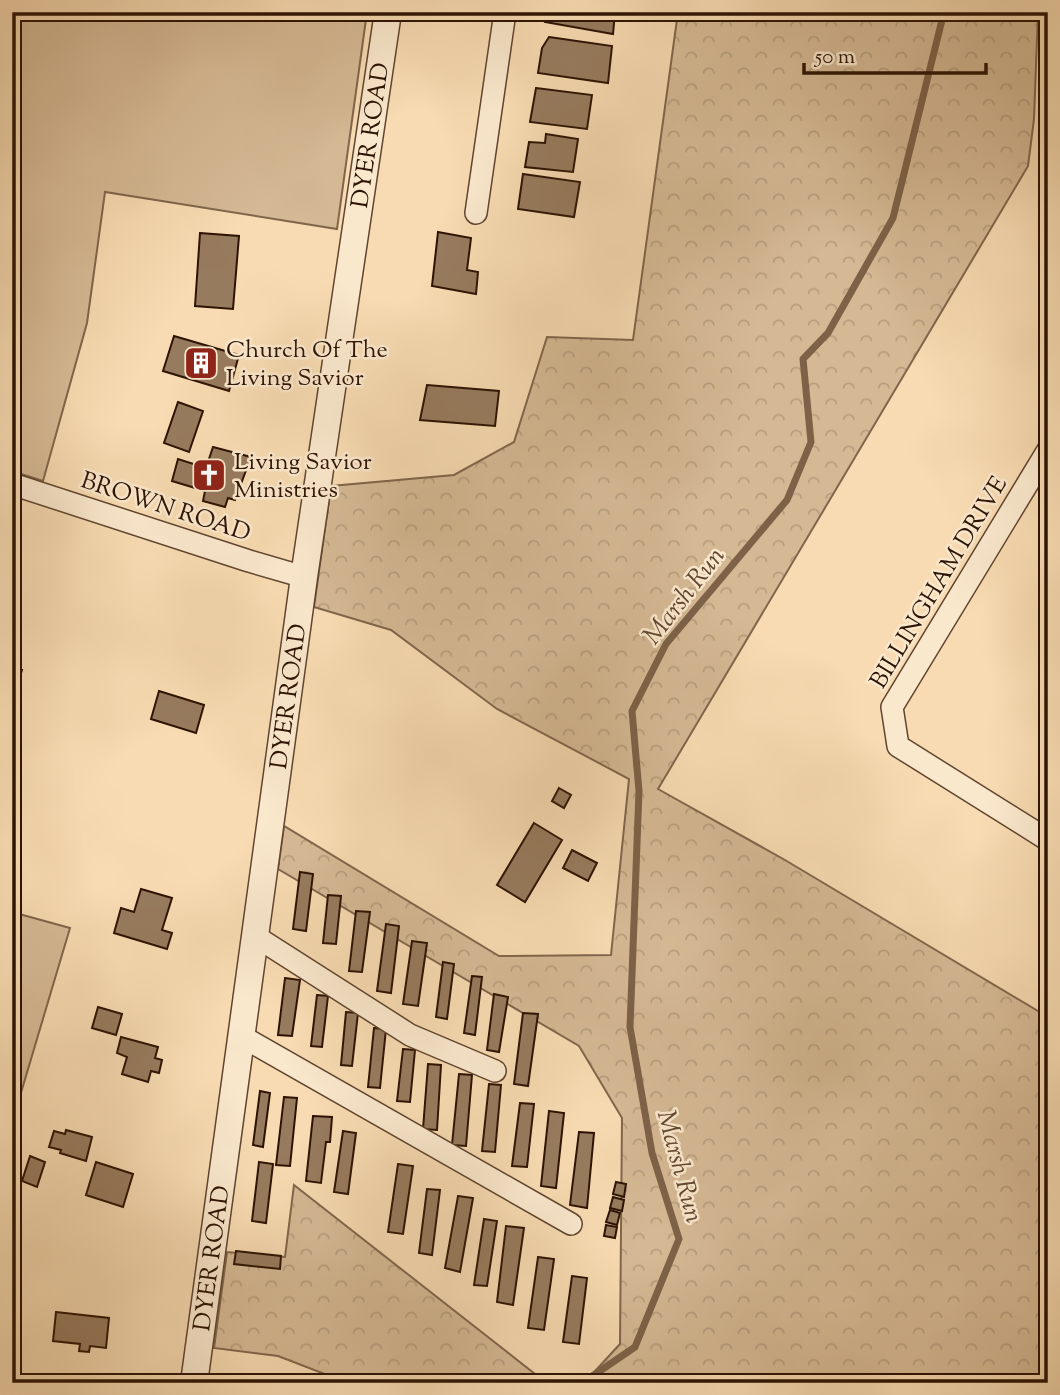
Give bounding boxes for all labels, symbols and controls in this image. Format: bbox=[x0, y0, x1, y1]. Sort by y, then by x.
scale bar bbox=[804, 32, 986, 76]
text: 50 m bbox=[814, 43, 855, 73]
street label: DYER ROAD bbox=[344, 61, 399, 211]
place label: Church Of The Living Savior bbox=[226, 334, 388, 396]
building icon: Church Of The Living Savior bbox=[182, 344, 220, 382]
place label: Living Savior Ministries bbox=[234, 446, 372, 508]
church icon: Living Savior Ministries bbox=[190, 456, 228, 494]
street label: BROWN ROAD bbox=[76, 464, 255, 551]
street label: BILLINGHAM DRIVE bbox=[863, 470, 1017, 696]
water label: Marsh Run bbox=[635, 540, 735, 653]
street label: DYER ROAD bbox=[263, 622, 316, 772]
water label: Marsh Run bbox=[646, 1106, 711, 1227]
street label: DYER ROAD bbox=[186, 1183, 240, 1333]

